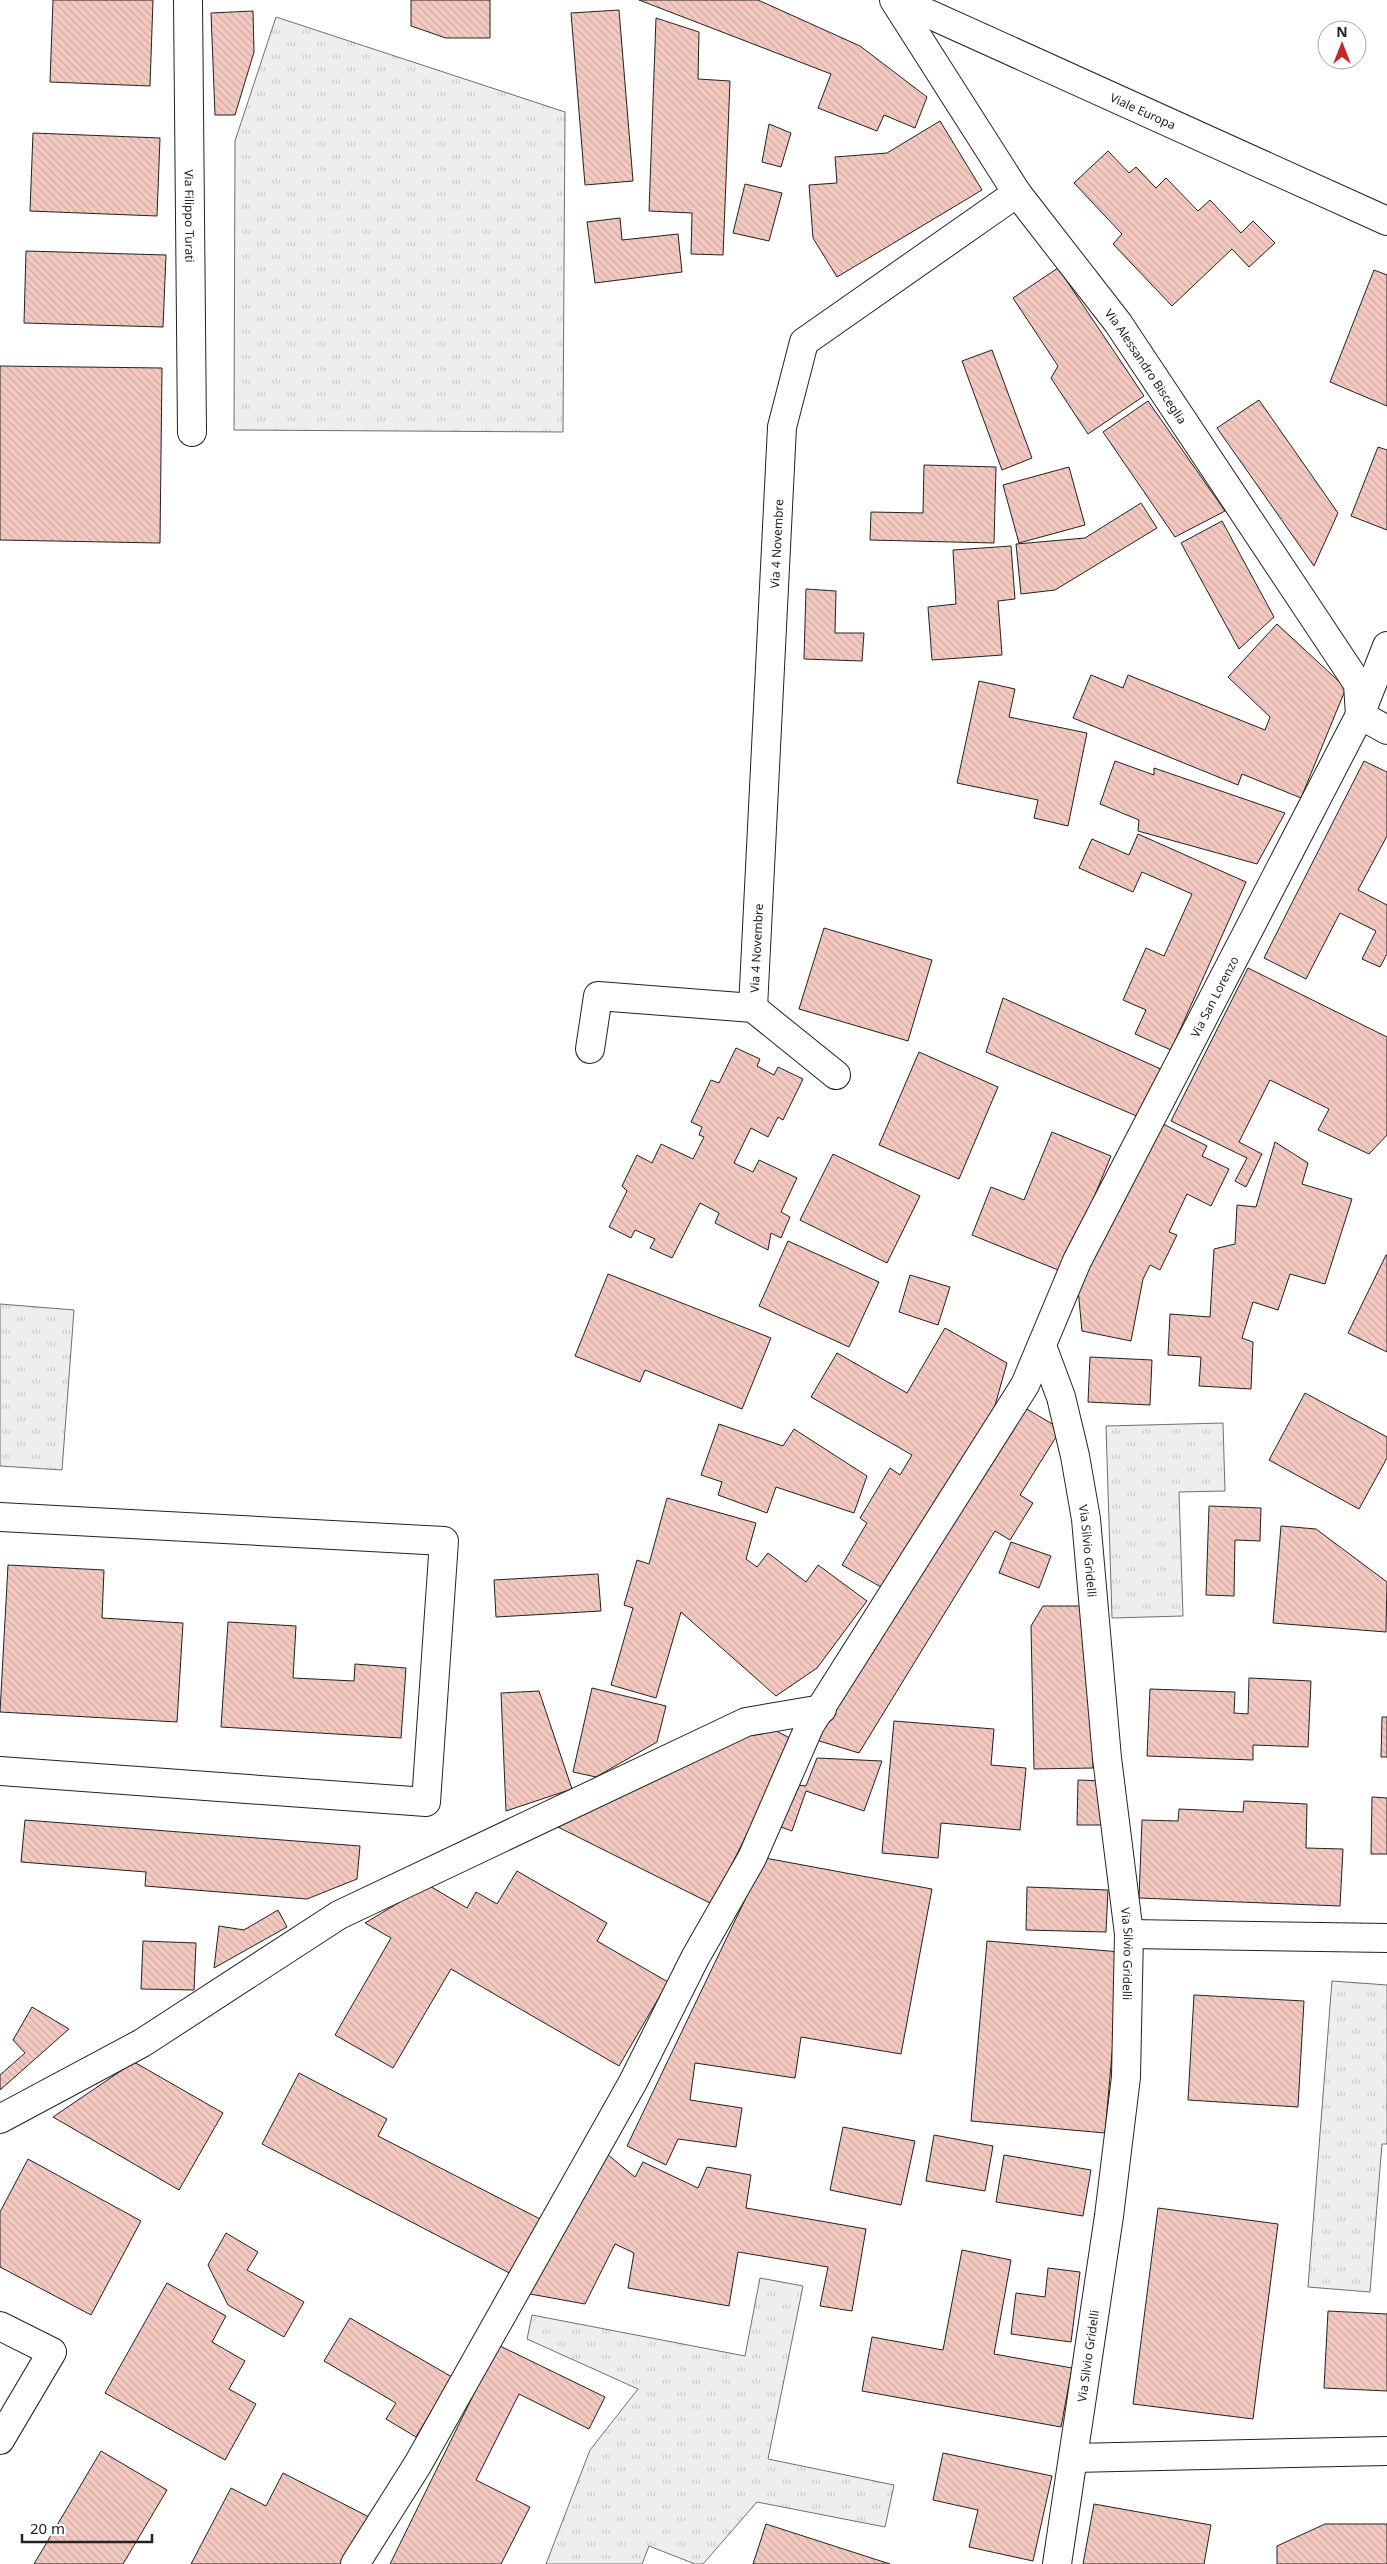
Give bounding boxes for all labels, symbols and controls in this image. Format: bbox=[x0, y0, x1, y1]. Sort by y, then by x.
north arrow bbox=[1317, 20, 1367, 70]
text: N bbox=[1336, 22, 1348, 41]
street label: Viale Europa bbox=[1108, 89, 1179, 133]
street label: Via Filippo Turati bbox=[181, 169, 199, 263]
street label: Via Alessandro Bisceglia bbox=[1101, 305, 1191, 427]
street label: Via 4 Novembre bbox=[765, 498, 787, 589]
street label: Via 4 Novembre bbox=[745, 903, 767, 993]
street label: Via San Lorenzo bbox=[1186, 953, 1242, 1040]
street label: Via Silvio Gridelli bbox=[1075, 1503, 1101, 1598]
street label: Via Silvio Gridelli bbox=[1117, 1906, 1137, 2000]
street label: Via Silvio Gridelli bbox=[1073, 2309, 1103, 2403]
scale bar bbox=[22, 2512, 152, 2544]
text: 20 m bbox=[30, 2518, 65, 2538]

